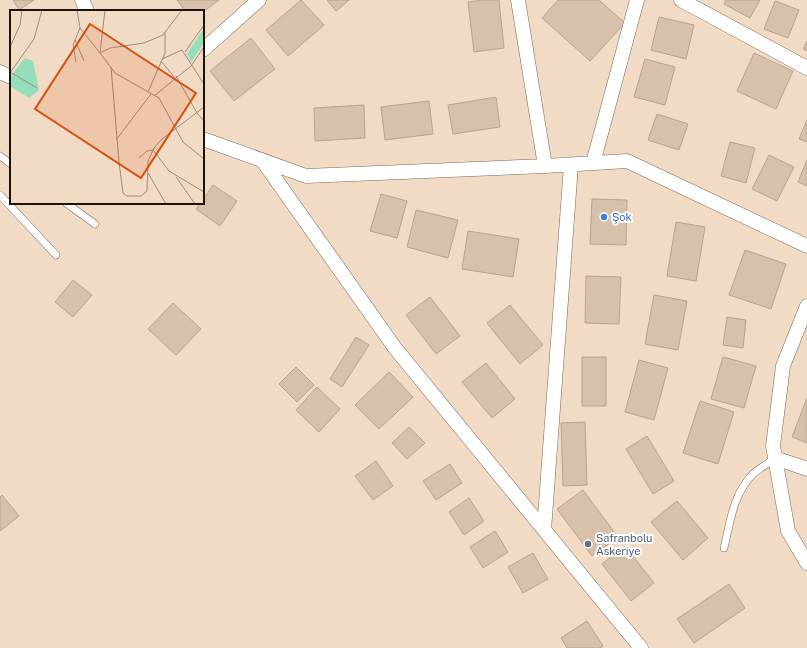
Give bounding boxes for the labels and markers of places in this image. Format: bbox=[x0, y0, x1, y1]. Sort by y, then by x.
place label: Şok bbox=[612, 211, 632, 224]
marker: Şok bbox=[599, 212, 609, 222]
place label: Safranbolu Askeriye bbox=[596, 532, 652, 557]
marker: Safranbolu Askeriye bbox=[583, 539, 593, 549]

